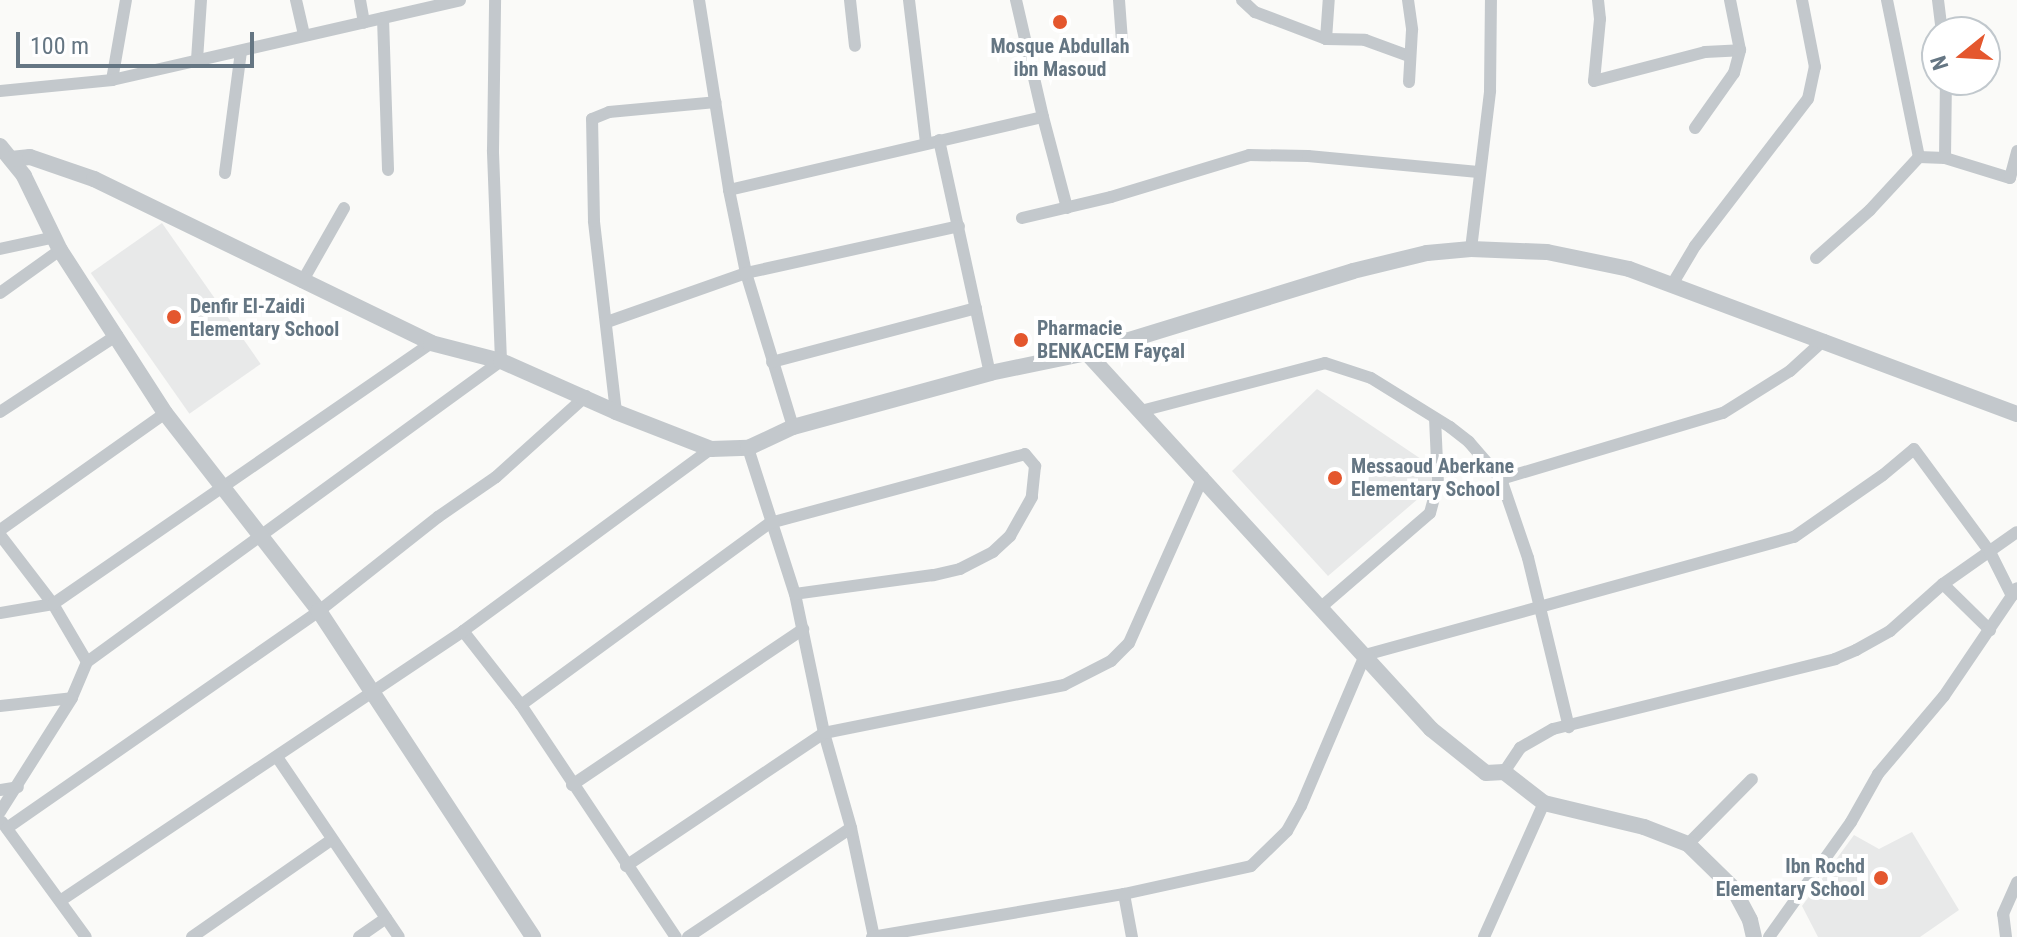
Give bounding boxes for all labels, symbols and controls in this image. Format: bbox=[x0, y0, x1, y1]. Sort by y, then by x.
marker: Mosque Abdullah ibn Masoud bbox=[1051, 13, 1069, 31]
scale bar bbox=[20, 16, 258, 66]
north arrow bbox=[1921, 16, 2001, 96]
text: 100 m bbox=[30, 32, 89, 60]
place label: Mosque Abdullah ibn Masoud bbox=[990, 34, 1130, 81]
text: N bbox=[1926, 53, 1954, 73]
place label: Denfir El-Zaidi Elementary School bbox=[190, 294, 339, 341]
marker: Denfir El-Zaidi Elementary School bbox=[165, 308, 183, 326]
place label: Pharmacie BENKACEM Fayçal bbox=[1037, 316, 1185, 363]
marker: Pharmacie BENKACEM Fayçal bbox=[1012, 331, 1030, 349]
place label: Messaoud Aberkane Elementary School bbox=[1351, 454, 1514, 501]
marker: Messaoud Aberkane Elementary School bbox=[1326, 469, 1344, 487]
place label: Ibn Rochd Elementary School bbox=[1716, 854, 1865, 901]
marker: Ibn Rochd Elementary School bbox=[1872, 869, 1890, 887]

